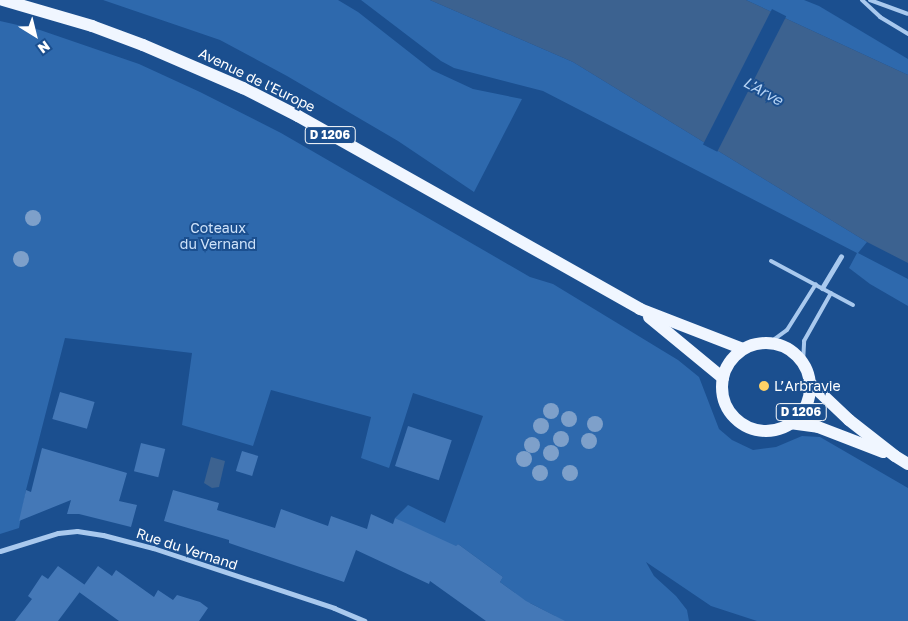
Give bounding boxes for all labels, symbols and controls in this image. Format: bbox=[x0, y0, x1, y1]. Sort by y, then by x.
north arrow bbox=[10, 10, 60, 60]
text: N bbox=[35, 38, 53, 58]
street label: Avenue de l'Europe bbox=[196, 44, 318, 116]
water label: L'Arve bbox=[740, 73, 786, 109]
road number: D 1206 bbox=[304, 126, 356, 144]
park label: Coteaux du Vernand bbox=[180, 220, 256, 252]
place label: L’Arbravie bbox=[774, 378, 841, 394]
marker: L’Arbravie bbox=[758, 380, 770, 392]
road number: D 1206 bbox=[775, 402, 827, 422]
street label: Rue du Vernand bbox=[134, 525, 240, 573]

